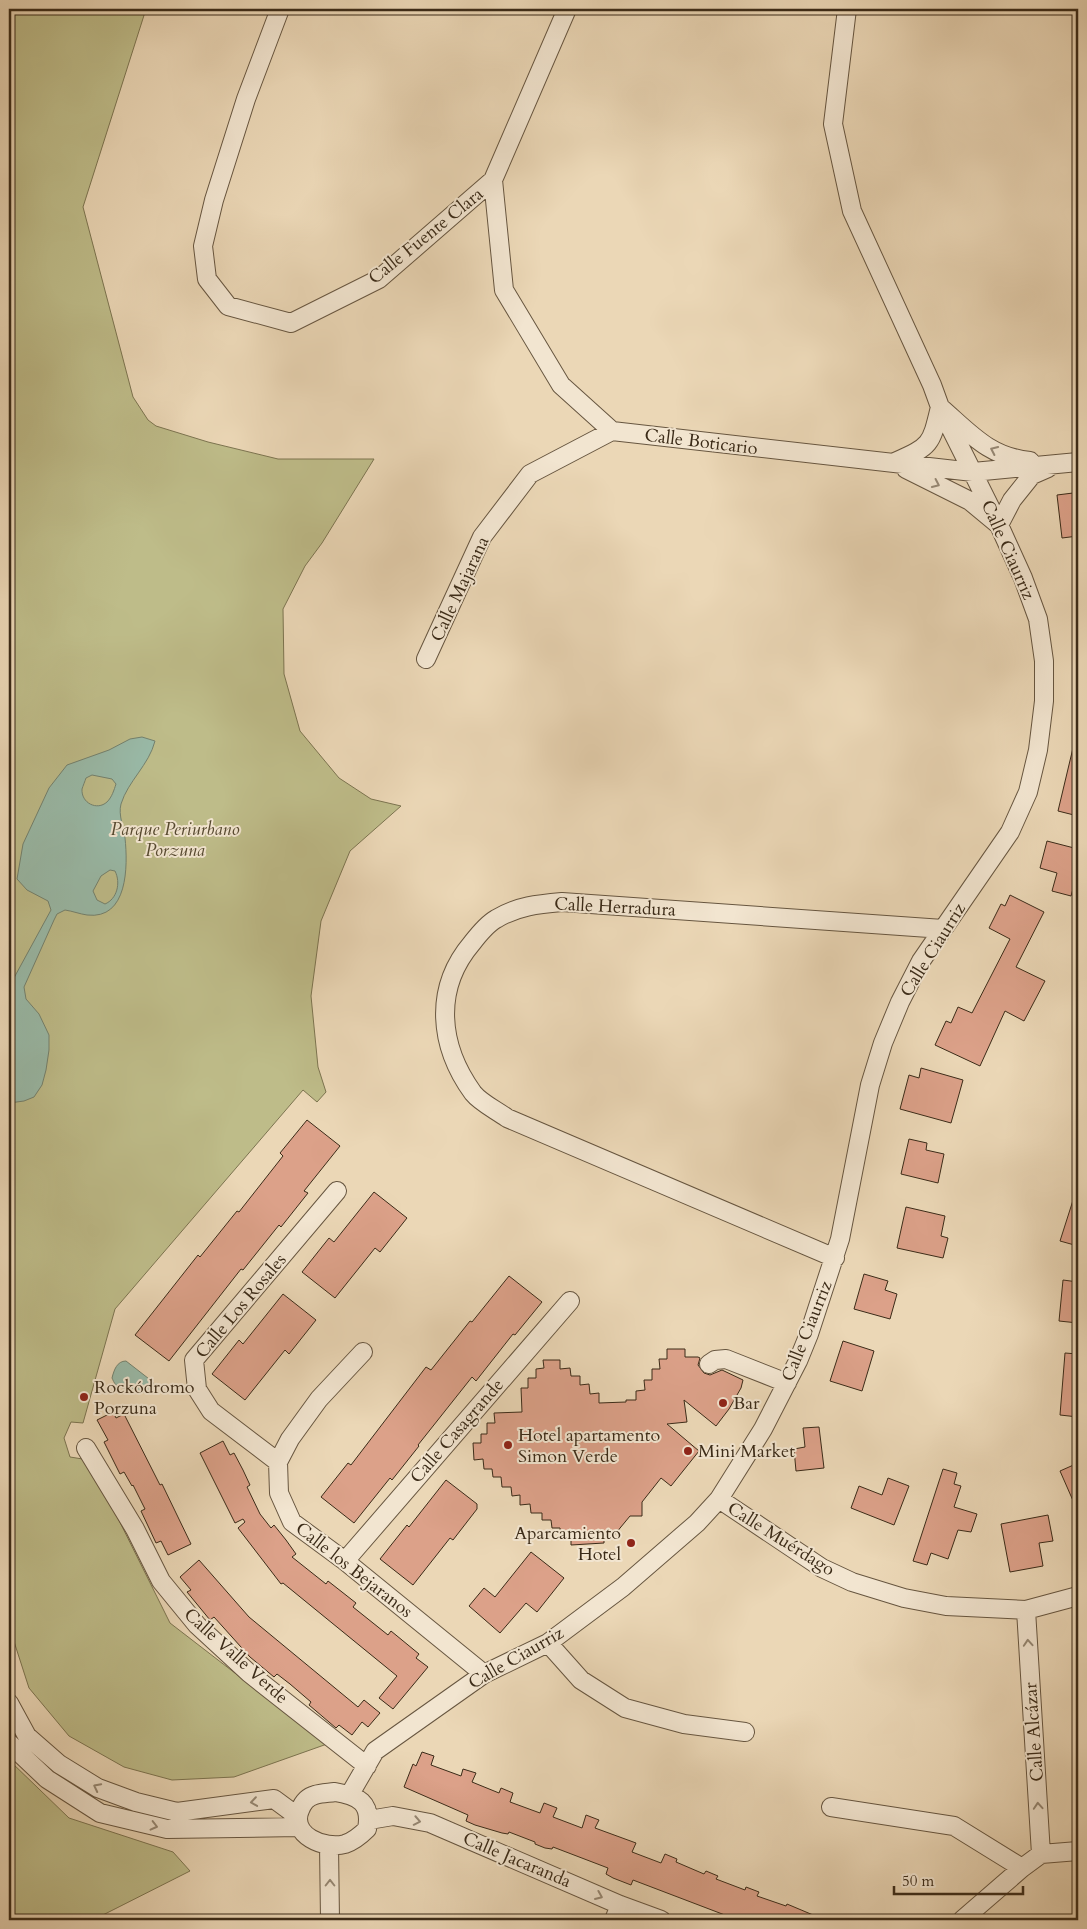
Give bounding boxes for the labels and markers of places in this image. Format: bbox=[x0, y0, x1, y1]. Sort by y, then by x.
place label: Rockódromo Porzuna bbox=[94, 1375, 195, 1421]
marker: Rockódromo Porzuna bbox=[78, 1391, 90, 1403]
place label: Bar bbox=[733, 1391, 760, 1416]
marker: Bar bbox=[717, 1397, 729, 1409]
place label: Hotel apartamento Simon Verde bbox=[518, 1423, 661, 1469]
marker: Hotel apartamento Simon Verde bbox=[502, 1439, 514, 1451]
place label: Mini Market bbox=[698, 1439, 795, 1464]
marker: Mini Market bbox=[682, 1445, 694, 1457]
place label: Aparcamiento Hotel bbox=[514, 1521, 621, 1567]
marker: Aparcamiento Hotel bbox=[625, 1537, 637, 1549]

